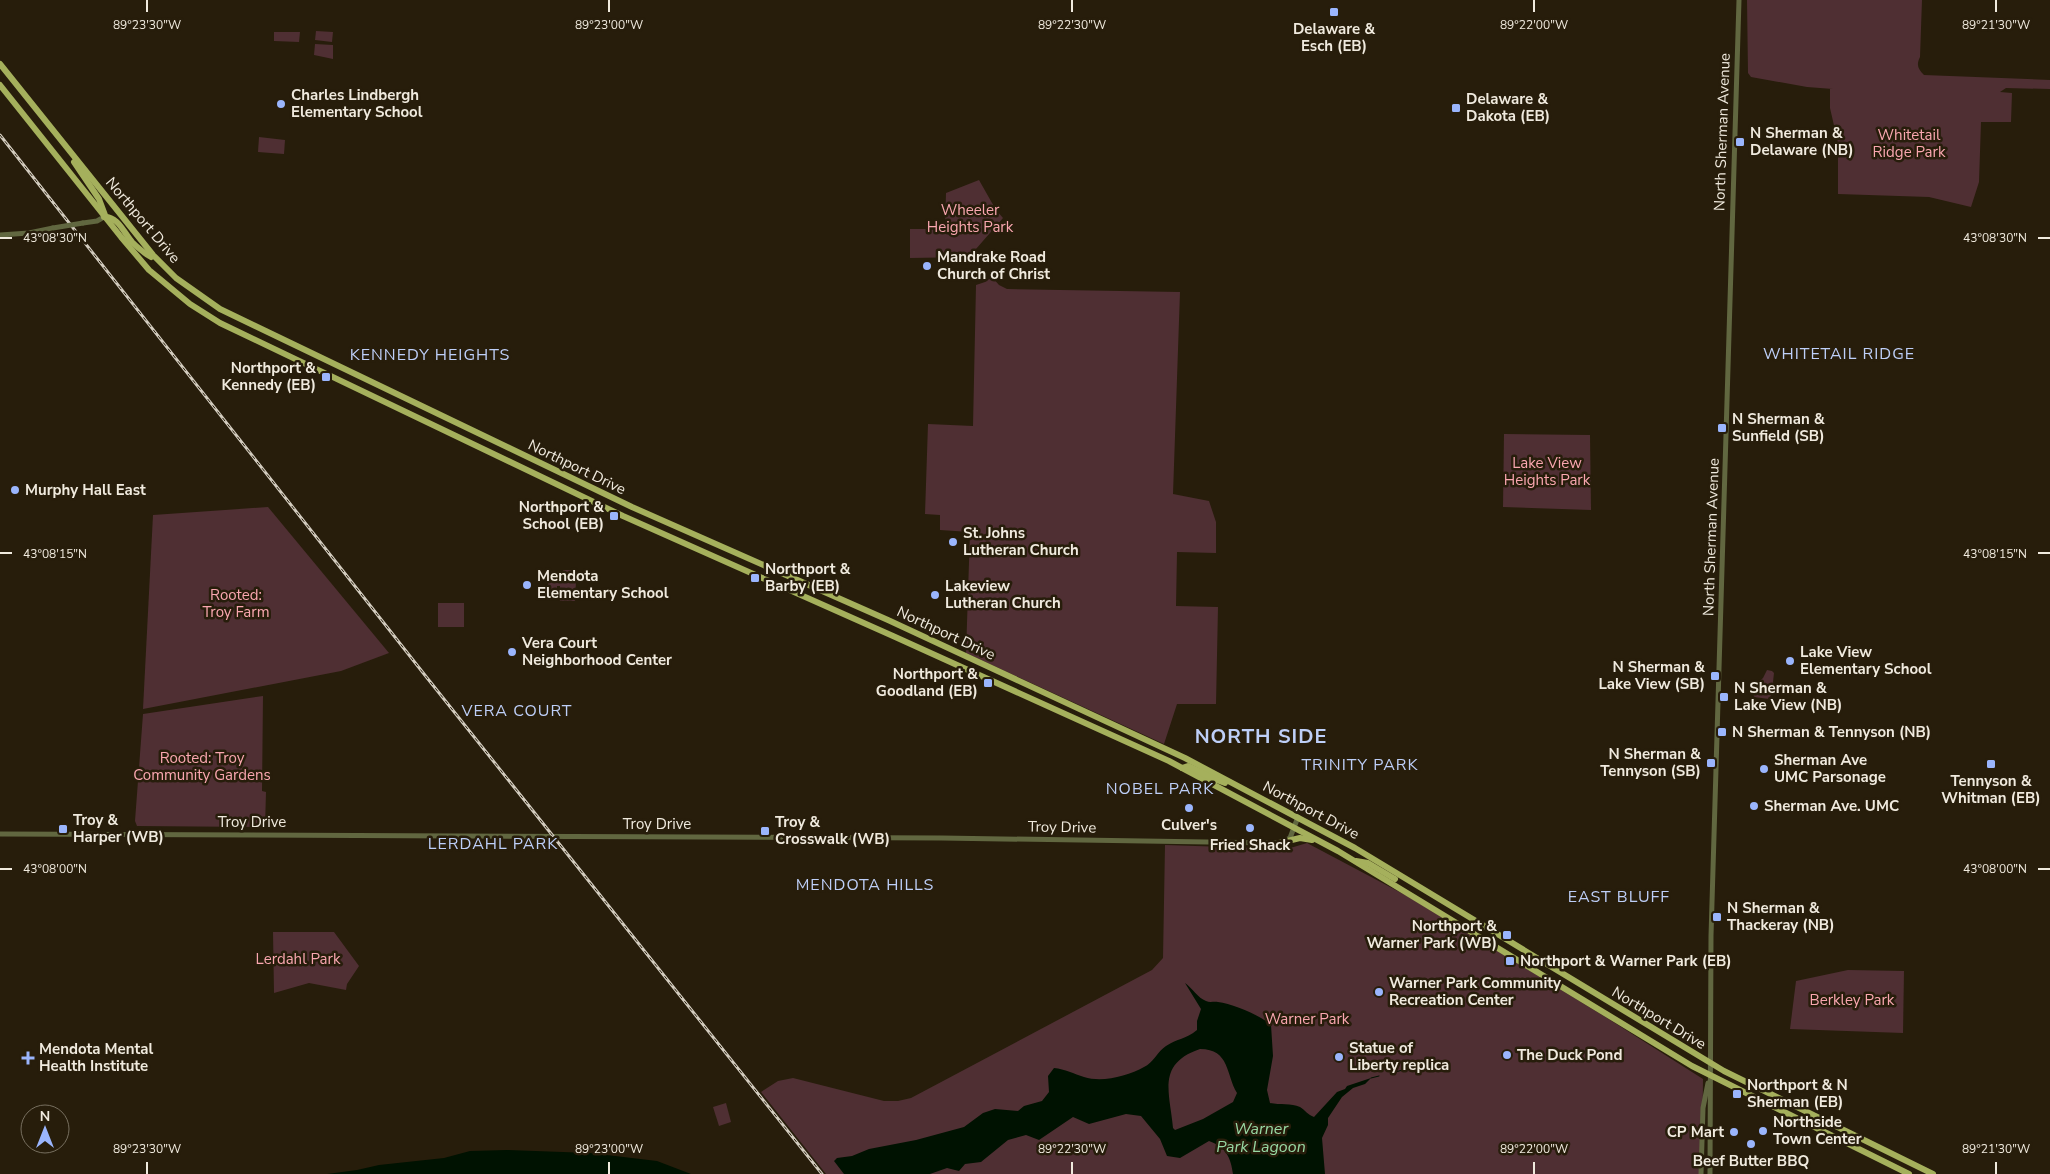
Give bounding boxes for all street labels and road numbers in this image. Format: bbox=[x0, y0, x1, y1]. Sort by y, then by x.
street label: North Sherman Avenue bbox=[1709, 53, 1735, 211]
street label: Northport Drive bbox=[101, 173, 185, 267]
street label: Northport Drive bbox=[525, 435, 629, 499]
street label: North Sherman Avenue bbox=[1698, 458, 1724, 616]
street label: Northport Drive bbox=[894, 601, 999, 665]
street label: Northport Drive bbox=[1259, 776, 1363, 844]
street label: Troy Drive bbox=[218, 812, 286, 832]
street label: Troy Drive bbox=[623, 814, 691, 834]
street label: Troy Drive bbox=[1028, 816, 1096, 838]
street label: Northport Drive bbox=[1608, 982, 1710, 1054]

